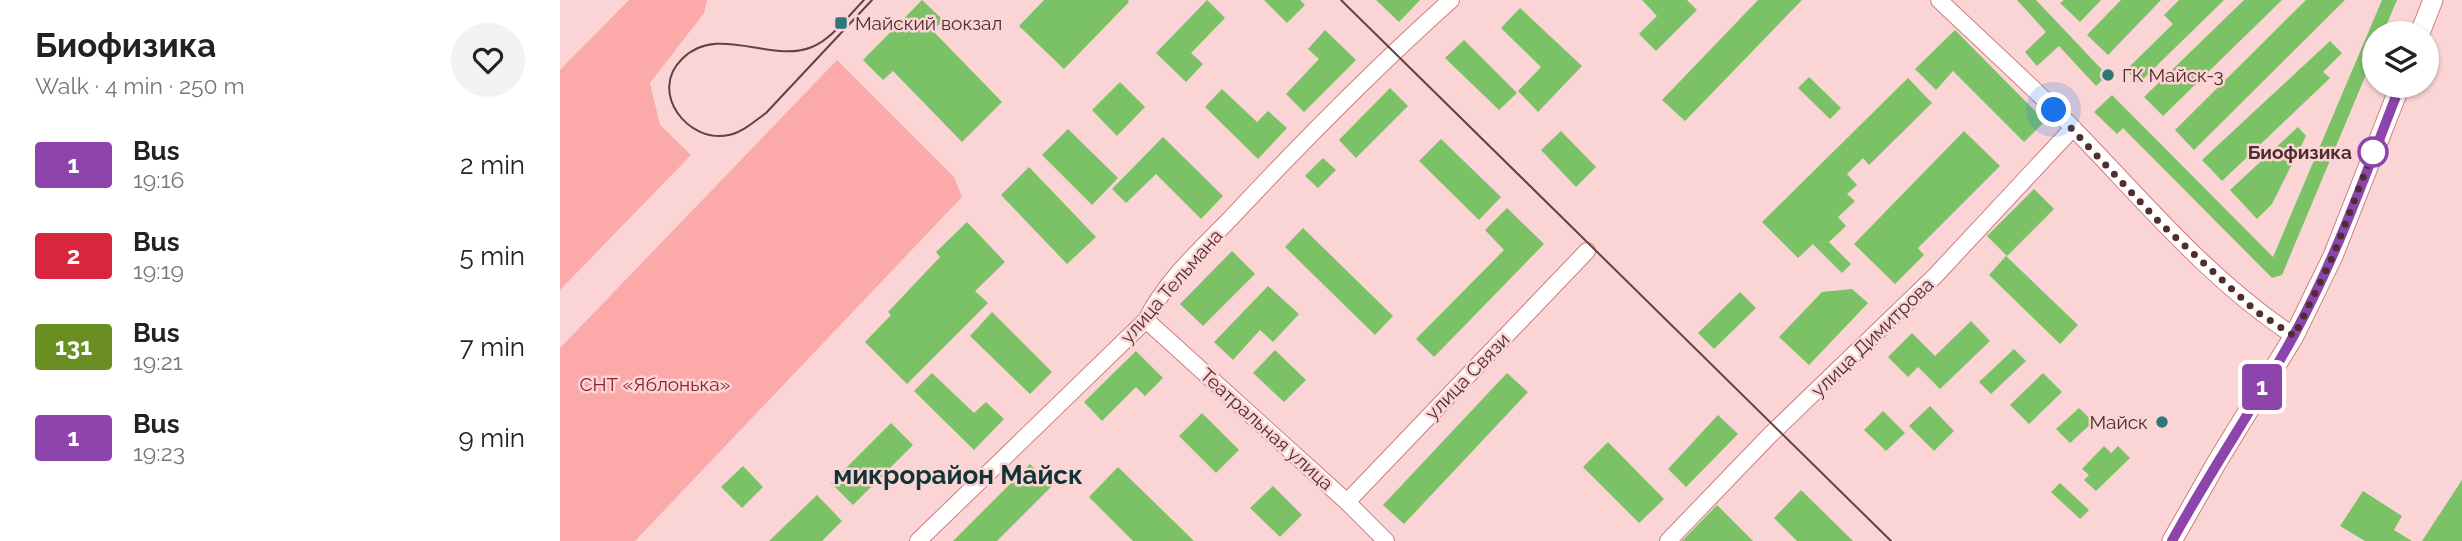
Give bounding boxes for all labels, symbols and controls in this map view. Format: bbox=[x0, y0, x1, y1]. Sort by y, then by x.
place label: Майский вокзал bbox=[855, 12, 1002, 34]
marker: Майский вокзал bbox=[833, 15, 849, 31]
map controls bbox=[2362, 21, 2439, 98]
button: layers bbox=[2362, 21, 2439, 98]
button: heart bbox=[451, 23, 525, 97]
text: Биофизика bbox=[35, 26, 216, 65]
place label: ГК Майск-3 bbox=[2122, 64, 2224, 86]
marker: ГК Майск-3 bbox=[2100, 67, 2116, 83]
text: Walk · 4 min · 250 m bbox=[35, 72, 245, 99]
your location bbox=[2036, 92, 2071, 127]
text: Bus bbox=[133, 136, 180, 166]
marker: Биофизика bbox=[2358, 137, 2388, 167]
place label: Биофизика bbox=[2248, 141, 2352, 163]
text: 1 bbox=[68, 150, 79, 179]
text: 2 min bbox=[460, 150, 525, 180]
text: 19:16 bbox=[133, 166, 184, 193]
street label: улица Тельмана bbox=[1116, 224, 1226, 348]
text: Bus bbox=[133, 227, 180, 257]
text: 2 bbox=[67, 241, 80, 270]
text: 5 min bbox=[459, 241, 525, 271]
text: 19:19 bbox=[133, 257, 184, 284]
street label: улица Димитрова bbox=[1806, 273, 1938, 401]
text: Bus bbox=[133, 318, 180, 348]
street label: улица Связи bbox=[1420, 328, 1514, 424]
text: 131 bbox=[55, 332, 92, 361]
text: 7 min bbox=[460, 332, 525, 362]
text: 19:21 bbox=[133, 348, 182, 375]
street label: Театральная улица bbox=[1196, 363, 1338, 495]
line badge: 1 bbox=[2239, 364, 2285, 410]
text: 1 bbox=[2256, 372, 2268, 401]
park label: СНТ «Яблонька» bbox=[579, 373, 731, 395]
text: Bus bbox=[133, 409, 180, 439]
place label: Майск bbox=[2089, 411, 2148, 433]
marker: Майск bbox=[2154, 414, 2170, 430]
text: 1 bbox=[68, 423, 79, 452]
text: 9 min bbox=[458, 423, 525, 453]
text: 19:23 bbox=[133, 439, 185, 466]
district label: микрорайон Майск bbox=[833, 460, 1083, 490]

